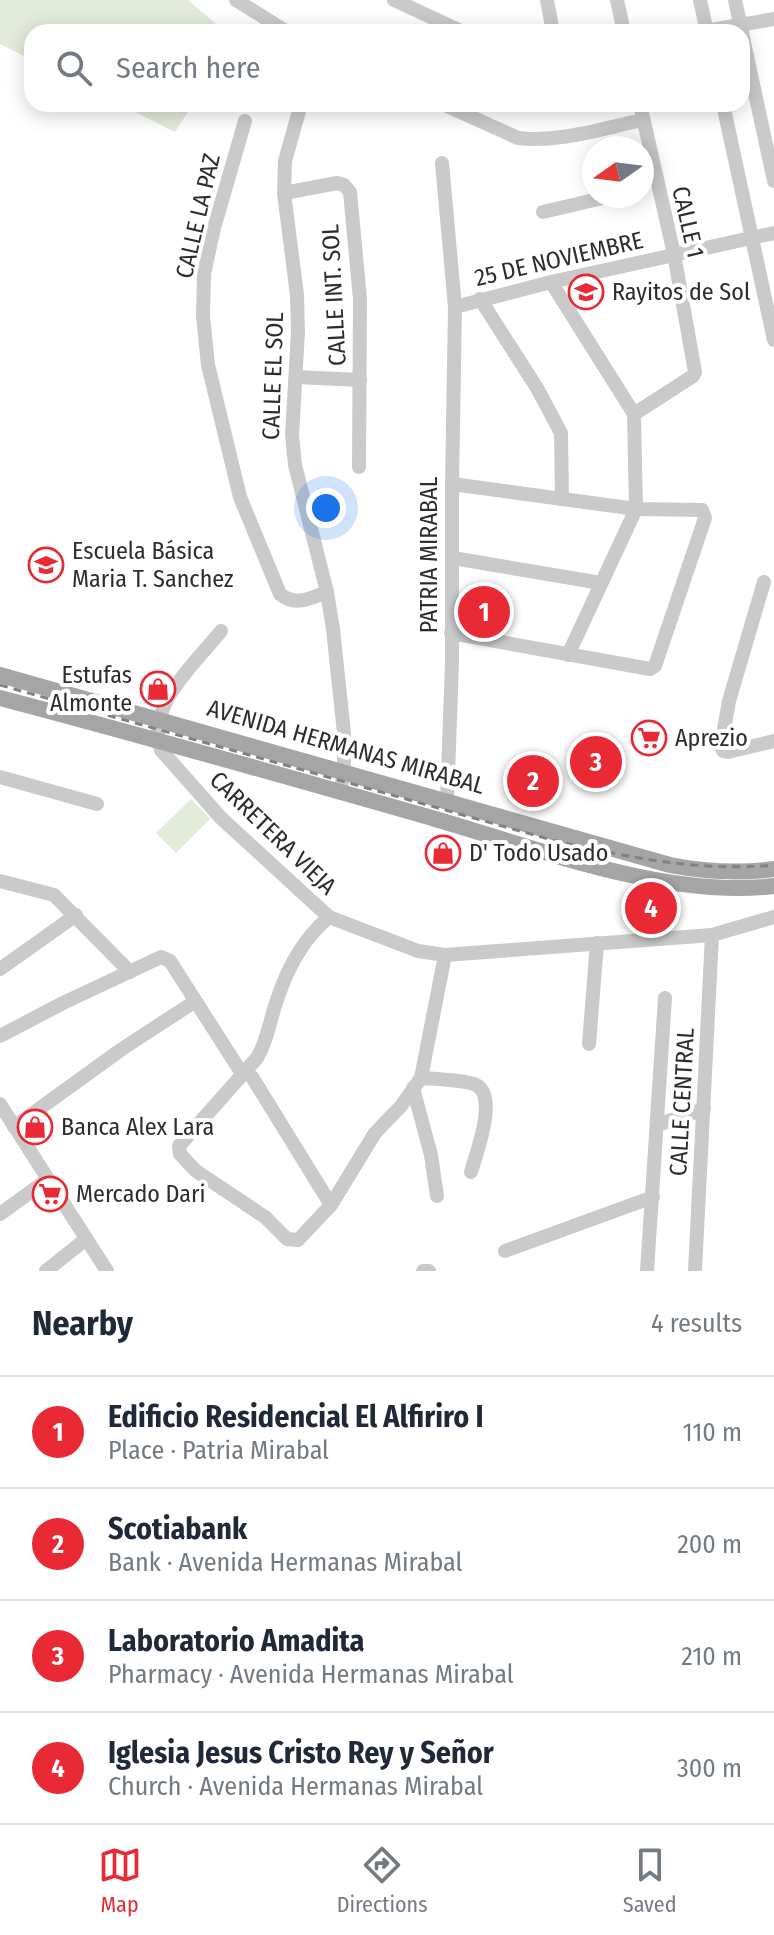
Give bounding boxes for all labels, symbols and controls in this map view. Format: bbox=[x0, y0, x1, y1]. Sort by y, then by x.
search box bbox=[24, 24, 750, 112]
icon: search bbox=[52, 46, 96, 90]
text: Search here bbox=[116, 50, 261, 86]
north arrow bbox=[582, 136, 654, 208]
street label: CALLE LA PAZ bbox=[170, 151, 226, 281]
street label: CALLE 1 bbox=[666, 184, 710, 260]
street label: CALLE INT. SOL bbox=[316, 223, 352, 367]
street label: 25 DE NOVIEMBRE bbox=[472, 226, 646, 292]
school or university icon: Rayitos de Sol bbox=[567, 273, 605, 311]
place label: Rayitos de Sol bbox=[612, 278, 750, 306]
street label: CALLE EL SOL bbox=[257, 311, 289, 441]
street label: PATRIA MIRABAL bbox=[415, 476, 443, 633]
your location bbox=[306, 488, 346, 528]
place label: Escuela Básica Maria T. Sanchez bbox=[72, 537, 233, 593]
school or university icon: Escuela Básica Maria T. Sanchez bbox=[27, 546, 65, 584]
pin: 1 bbox=[458, 582, 510, 642]
place label: Estufas Almonte bbox=[50, 661, 132, 717]
shop icon: Estufas Almonte bbox=[139, 670, 177, 708]
street label: AVENIDA HERMANAS MIRABAL bbox=[204, 694, 488, 800]
supermarket icon: Aprezio bbox=[630, 719, 668, 757]
place label: Aprezio bbox=[675, 724, 748, 752]
pin: 3 bbox=[570, 732, 622, 792]
pin: 2 bbox=[507, 751, 559, 811]
street label: CARRETERA VIEJA bbox=[204, 766, 342, 901]
shop icon: D' Todo Usado bbox=[424, 834, 462, 872]
place label: D' Todo Usado bbox=[469, 839, 608, 867]
pin: 4 bbox=[625, 878, 677, 938]
street label: CALLE CENTRAL bbox=[664, 1027, 700, 1177]
shop icon: Banca Alex Lara bbox=[16, 1108, 54, 1146]
place label: Banca Alex Lara bbox=[61, 1113, 214, 1141]
supermarket icon: Mercado Dari bbox=[31, 1175, 69, 1213]
place label: Mercado Dari bbox=[76, 1180, 205, 1208]
text: Nearby bbox=[32, 1303, 133, 1344]
text: 4 results bbox=[651, 1308, 742, 1339]
text: Edificio Residencial El Alfiriro I bbox=[108, 1399, 484, 1435]
text: 1 bbox=[53, 1417, 64, 1448]
text: 110 m bbox=[682, 1417, 742, 1448]
text: Place · Patria Mirabal bbox=[108, 1435, 329, 1466]
text: Scotiabank bbox=[108, 1511, 247, 1547]
text: 2 bbox=[52, 1529, 64, 1560]
text: 200 m bbox=[677, 1529, 742, 1560]
text: Bank · Avenida Hermanas Mirabal bbox=[108, 1547, 462, 1578]
text: Laboratorio Amadita bbox=[108, 1623, 364, 1659]
text: 3 bbox=[52, 1641, 64, 1672]
text: 210 m bbox=[681, 1641, 742, 1672]
text: Pharmacy · Avenida Hermanas Mirabal bbox=[108, 1659, 514, 1690]
text: Iglesia Jesus Cristo Rey y Señor bbox=[108, 1735, 494, 1771]
text: 4 bbox=[51, 1753, 65, 1784]
text: 300 m bbox=[677, 1753, 742, 1784]
text: Church · Avenida Hermanas Mirabal bbox=[108, 1771, 483, 1802]
tab: Map bbox=[98, 1843, 142, 1918]
tab: Directions bbox=[337, 1843, 428, 1918]
tab: Saved bbox=[623, 1843, 676, 1918]

